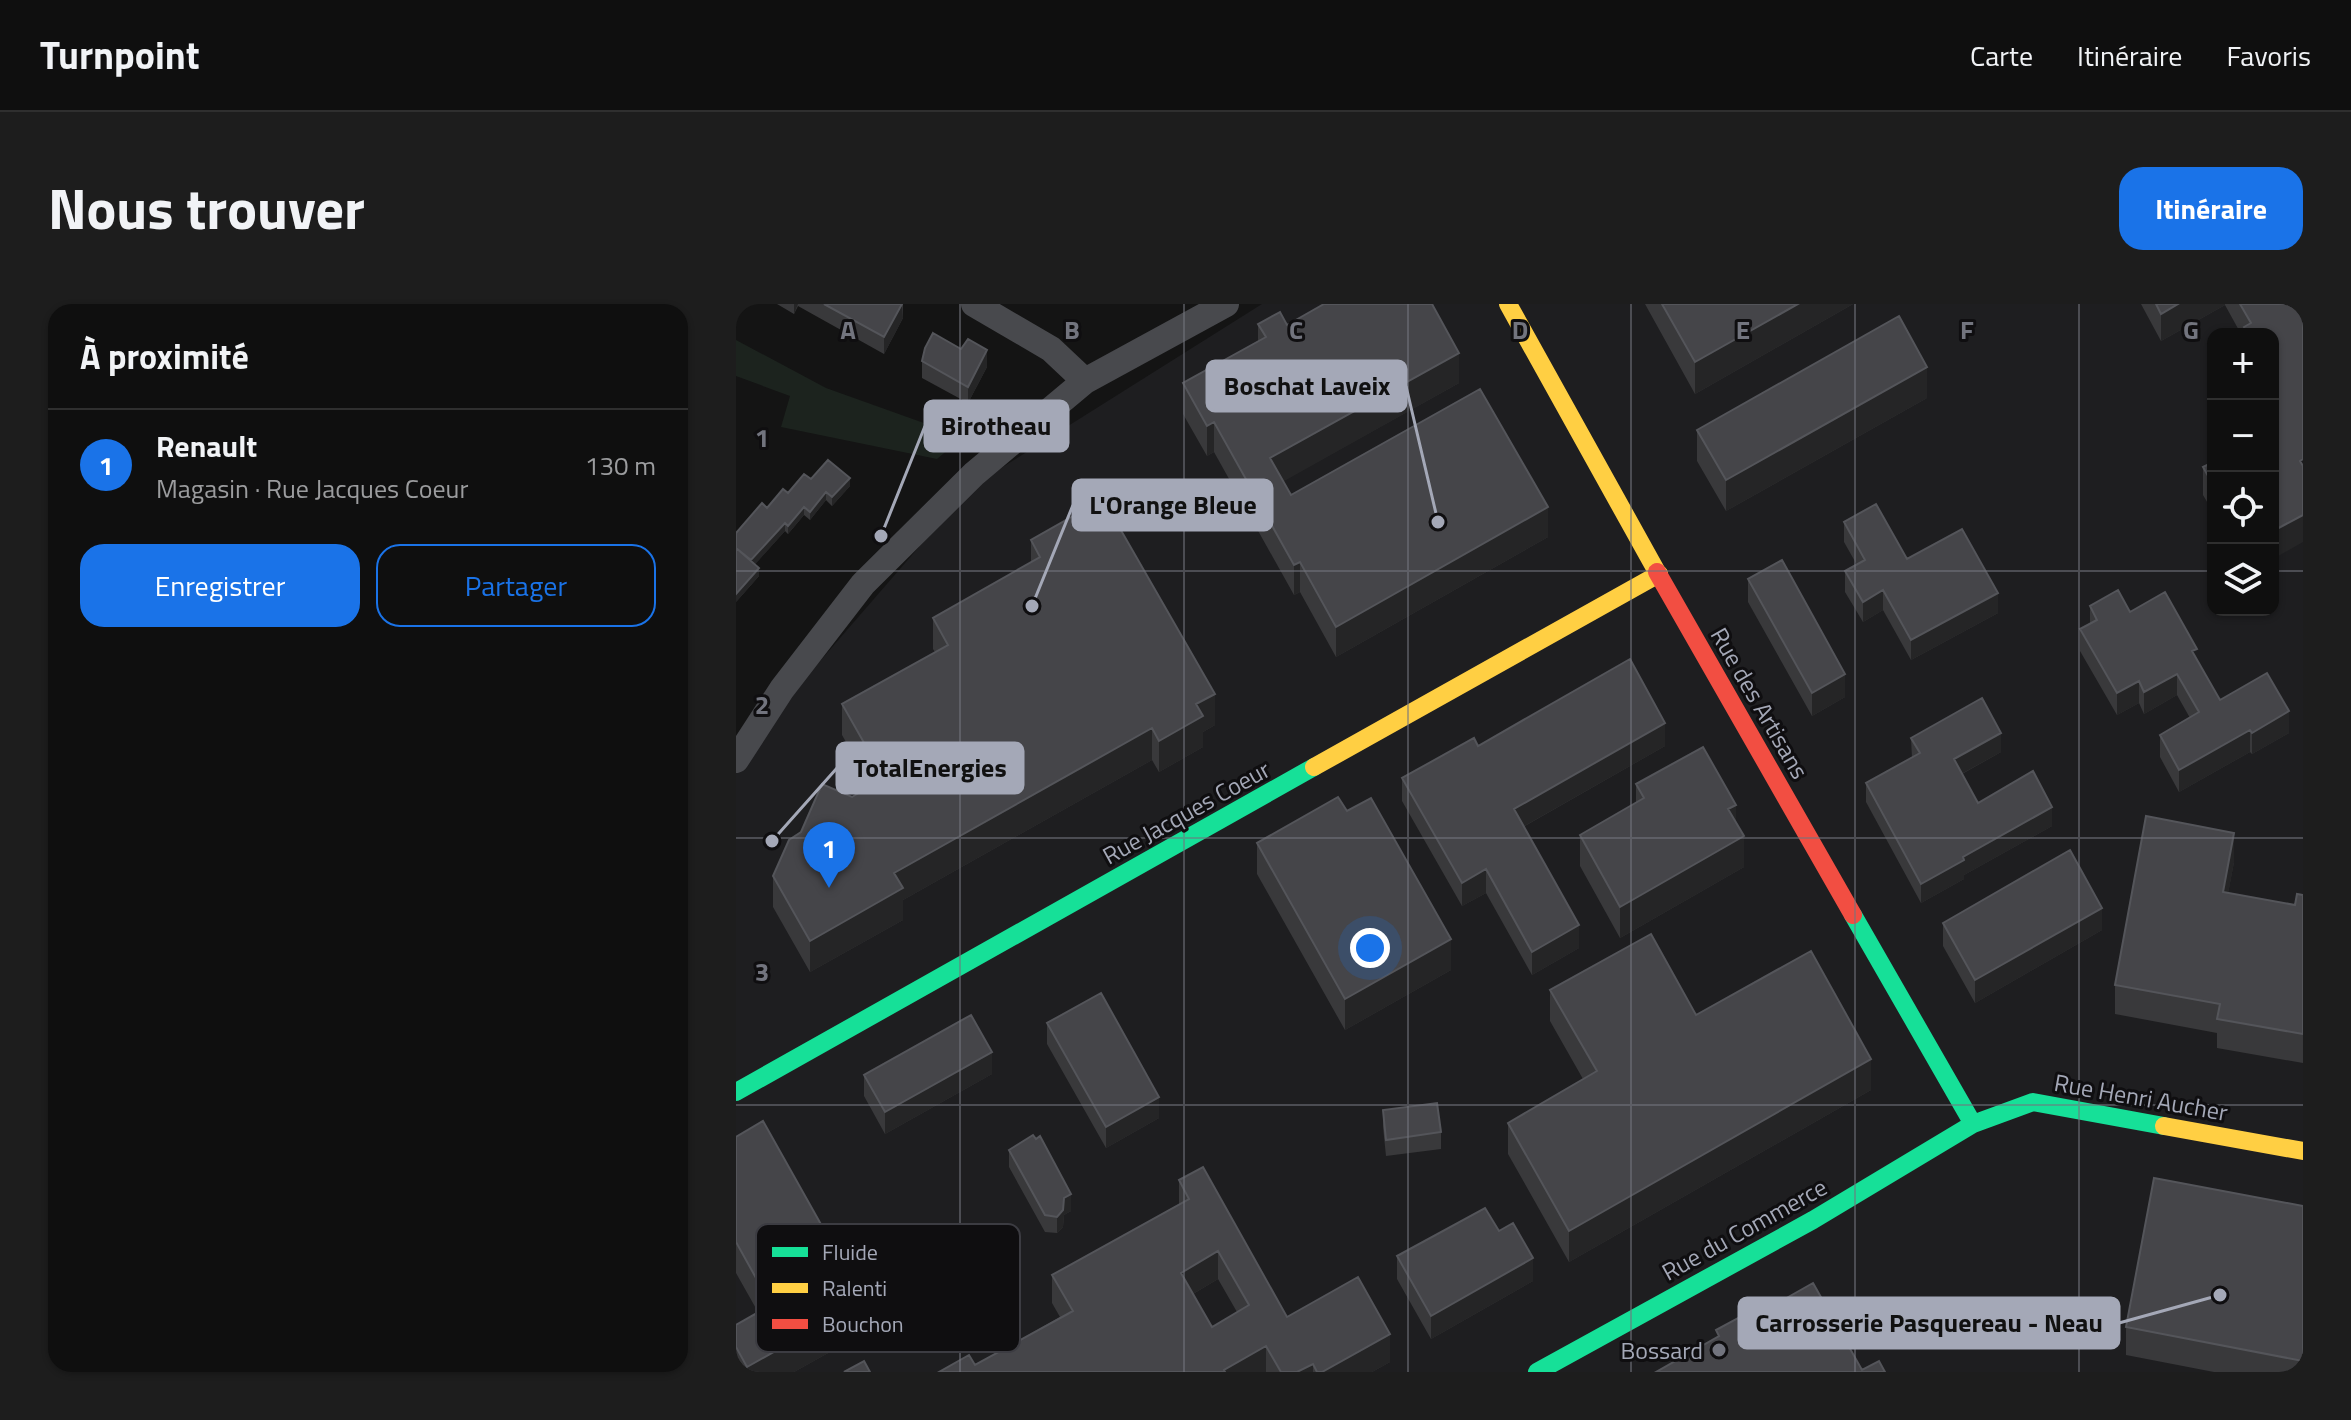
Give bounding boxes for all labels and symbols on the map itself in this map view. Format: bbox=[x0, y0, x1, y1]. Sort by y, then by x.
text: A bbox=[840, 310, 856, 349]
text: B bbox=[1064, 310, 1080, 349]
text: C bbox=[1289, 310, 1303, 349]
text: D bbox=[1512, 310, 1528, 349]
text: E bbox=[1736, 310, 1750, 349]
text: F bbox=[1960, 310, 1974, 349]
text: G bbox=[2183, 310, 2199, 349]
callout: Boschat Laveix bbox=[1207, 361, 1406, 411]
text: Boschat Laveix bbox=[1224, 366, 1390, 405]
callout: Birotheau bbox=[925, 401, 1068, 451]
text: Birotheau bbox=[941, 406, 1051, 445]
text: 1 bbox=[755, 418, 769, 457]
callout: L'Orange Bleue bbox=[1073, 480, 1272, 530]
text: L'Orange Bleue bbox=[1089, 485, 1257, 524]
street label: Rue des Artisans bbox=[1702, 621, 1818, 785]
text: 2 bbox=[755, 685, 769, 724]
callout: TotalEnergies bbox=[837, 743, 1023, 793]
text: TotalEnergies bbox=[853, 748, 1007, 787]
street label: Rue Jacques Coeur bbox=[1096, 751, 1276, 873]
pin: 1 bbox=[803, 822, 855, 888]
your location bbox=[1350, 928, 1390, 968]
text: 3 bbox=[755, 952, 769, 991]
street label: Rue Henri Aucher bbox=[2051, 1064, 2231, 1130]
street label: Rue du Commerce bbox=[1655, 1169, 1833, 1289]
legend bbox=[756, 1224, 1020, 1352]
text: Fluide bbox=[822, 1235, 878, 1269]
text: Ralenti bbox=[822, 1271, 887, 1305]
callout: Carrosserie Pasquereau - Neau bbox=[1739, 1298, 2119, 1348]
text: Carrosserie Pasquereau - Neau bbox=[1755, 1303, 2103, 1342]
text: Bouchon bbox=[822, 1307, 904, 1341]
place label: Bossard bbox=[1621, 1332, 1703, 1368]
marker: Bossard bbox=[1710, 1341, 1728, 1359]

